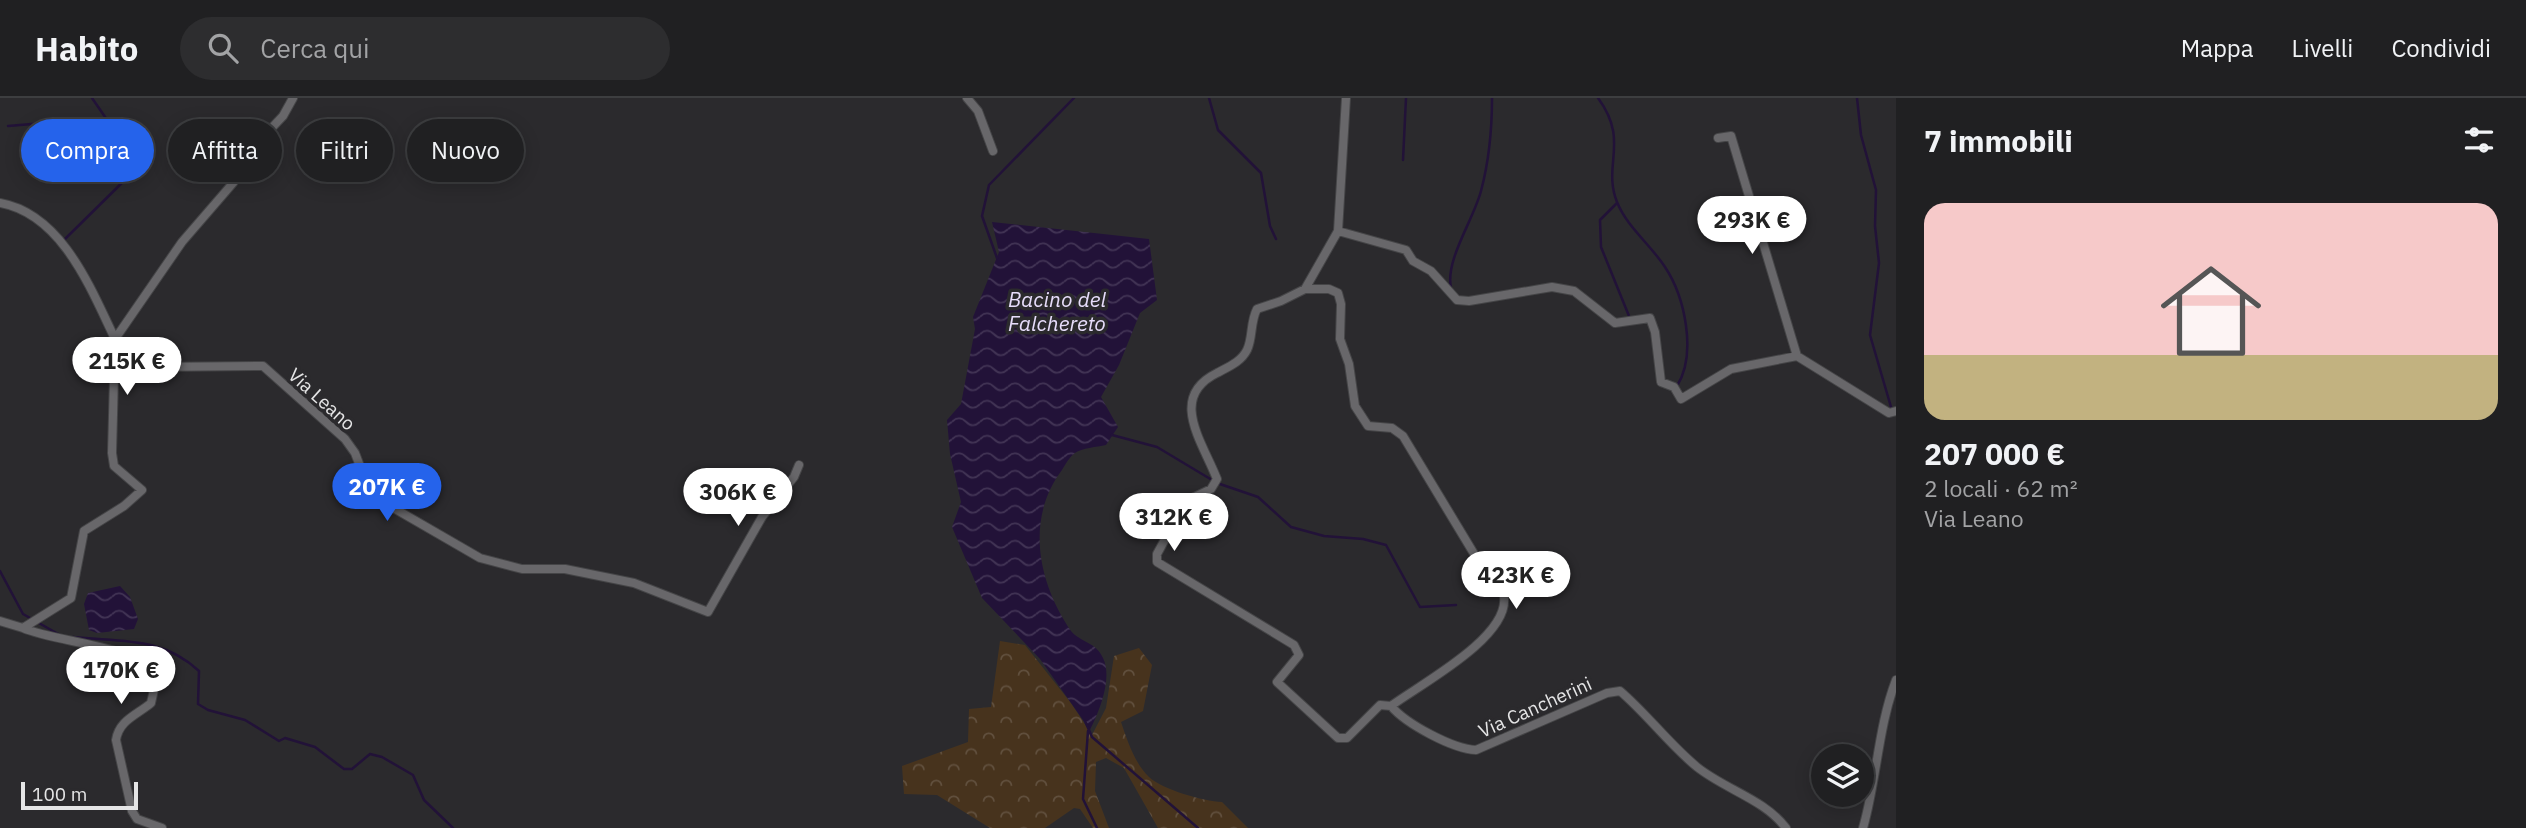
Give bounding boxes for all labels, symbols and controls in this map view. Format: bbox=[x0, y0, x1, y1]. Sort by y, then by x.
search box bbox=[180, 17, 670, 80]
text: Habito bbox=[35, 27, 138, 70]
icon: search bbox=[204, 29, 242, 67]
text: Cerca qui bbox=[260, 31, 370, 65]
text: Mappa bbox=[2181, 32, 2254, 64]
text: Livelli bbox=[2292, 32, 2353, 64]
text: Condividi bbox=[2391, 32, 2491, 64]
chip: Compra bbox=[21, 119, 154, 182]
chip: Affitta bbox=[168, 119, 282, 182]
chip: Filtri bbox=[296, 119, 393, 182]
chip: Nuovo bbox=[407, 119, 524, 182]
text: 7 immobili bbox=[1924, 121, 2073, 160]
icon: filters bbox=[2460, 121, 2498, 159]
pin: 293K € bbox=[1695, 197, 1809, 256]
text: 293K € bbox=[1713, 204, 1791, 234]
icon: home bbox=[2148, 248, 2274, 374]
water label: Bacino del Falchereto bbox=[1008, 285, 1106, 337]
pin: 215K € bbox=[70, 338, 184, 397]
text: 215K € bbox=[88, 345, 166, 375]
street label: Via Leano bbox=[283, 363, 361, 435]
text: 207 000 € bbox=[1924, 434, 2065, 473]
pin: 207K € bbox=[330, 464, 444, 523]
pin: 306K € bbox=[681, 468, 795, 528]
text: 207K € bbox=[348, 471, 426, 501]
text: 2 locali · 62 m² bbox=[1924, 473, 2078, 503]
text: 306K € bbox=[699, 476, 777, 506]
pin: 312K € bbox=[1117, 494, 1231, 553]
text: 312K € bbox=[1135, 501, 1213, 531]
text: Via Leano bbox=[1924, 503, 2024, 533]
pin: 423K € bbox=[1459, 552, 1573, 611]
text: 423K € bbox=[1477, 559, 1555, 589]
pin: 170K € bbox=[64, 646, 178, 706]
text: 170K € bbox=[82, 654, 160, 684]
street label: Via Cancherini bbox=[1475, 671, 1595, 743]
map controls bbox=[1811, 744, 1874, 807]
button: layers bbox=[1811, 744, 1874, 807]
scale bar bbox=[21, 779, 138, 811]
text: 100 m bbox=[32, 782, 87, 806]

